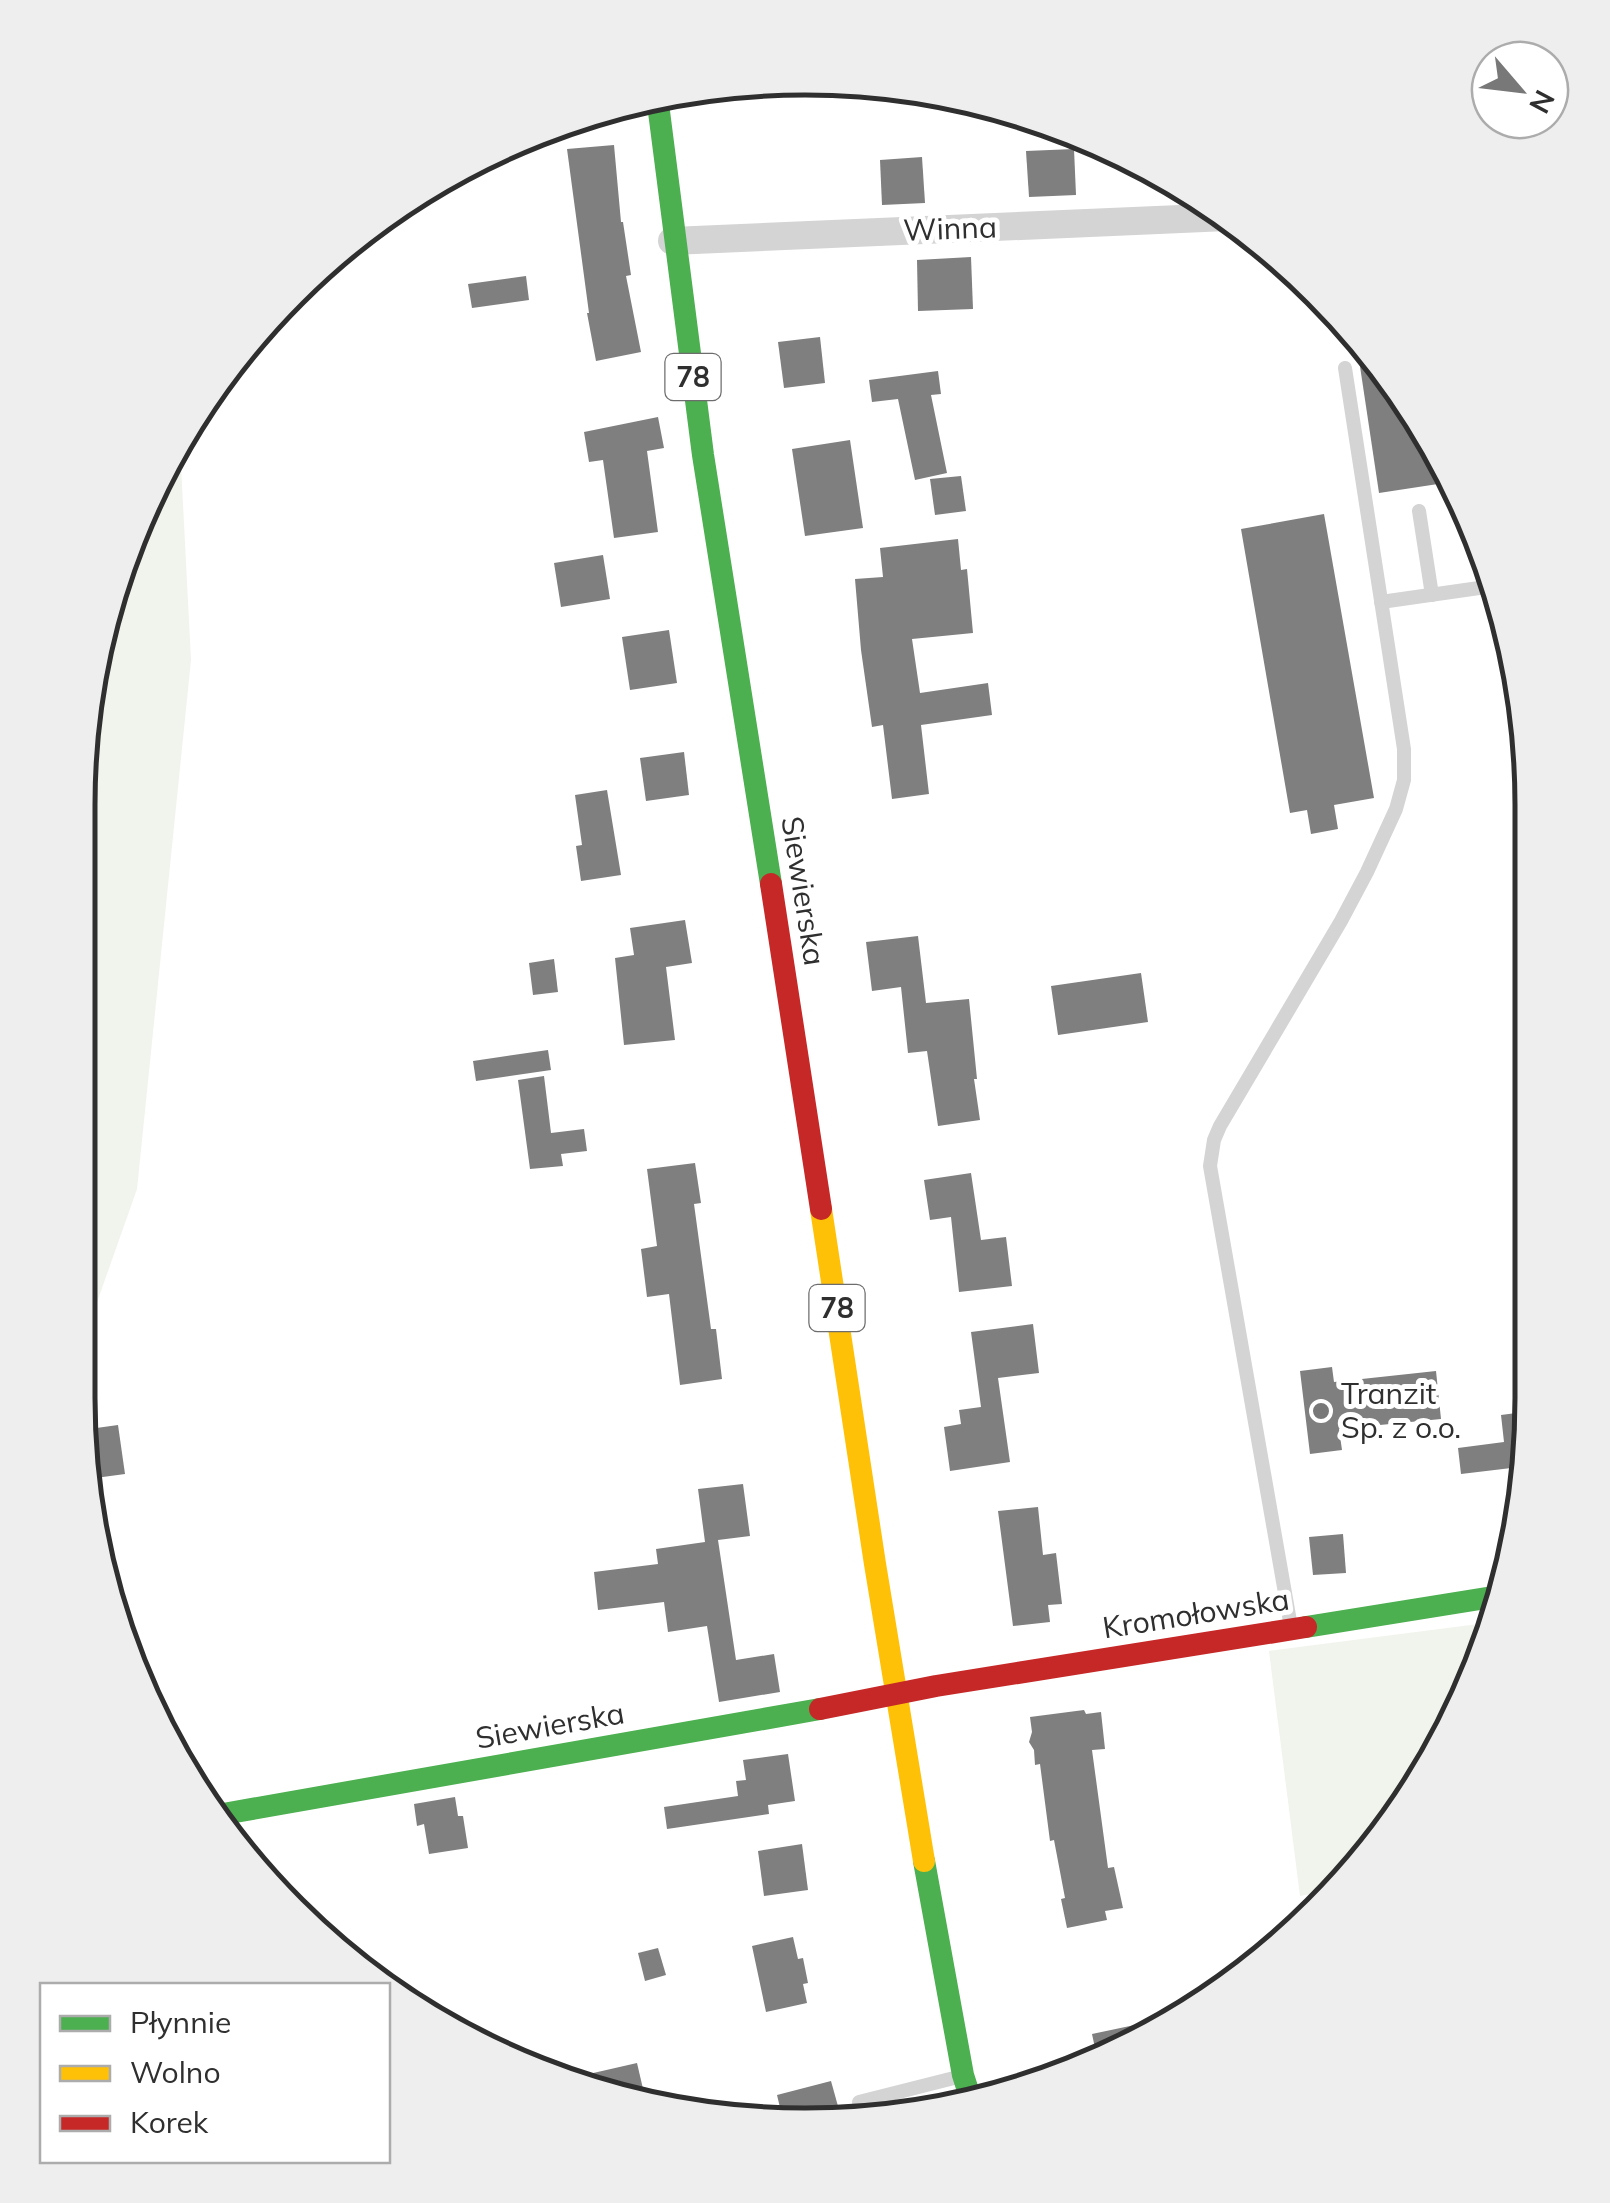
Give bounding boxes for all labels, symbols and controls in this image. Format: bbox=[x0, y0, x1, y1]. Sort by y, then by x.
north arrow bbox=[1470, 40, 1570, 140]
text: N bbox=[1522, 84, 1563, 120]
street label: Winna bbox=[902, 207, 997, 249]
road number: 78 bbox=[666, 354, 720, 400]
street label: Siewierska bbox=[773, 814, 835, 968]
road number: 78 bbox=[810, 1285, 864, 1331]
place label: Tranzit Sp. z o.o. bbox=[1341, 1374, 1461, 1446]
marker: Tranzit Sp. z o.o. bbox=[1310, 1400, 1332, 1422]
street label: Kromołowska bbox=[1100, 1580, 1292, 1647]
street label: Siewierska bbox=[472, 1693, 627, 1757]
legend bbox=[40, 1983, 390, 2163]
text: Płynnie bbox=[130, 2003, 231, 2041]
text: Wolno bbox=[130, 2053, 221, 2091]
text: Korek bbox=[130, 2103, 209, 2141]

